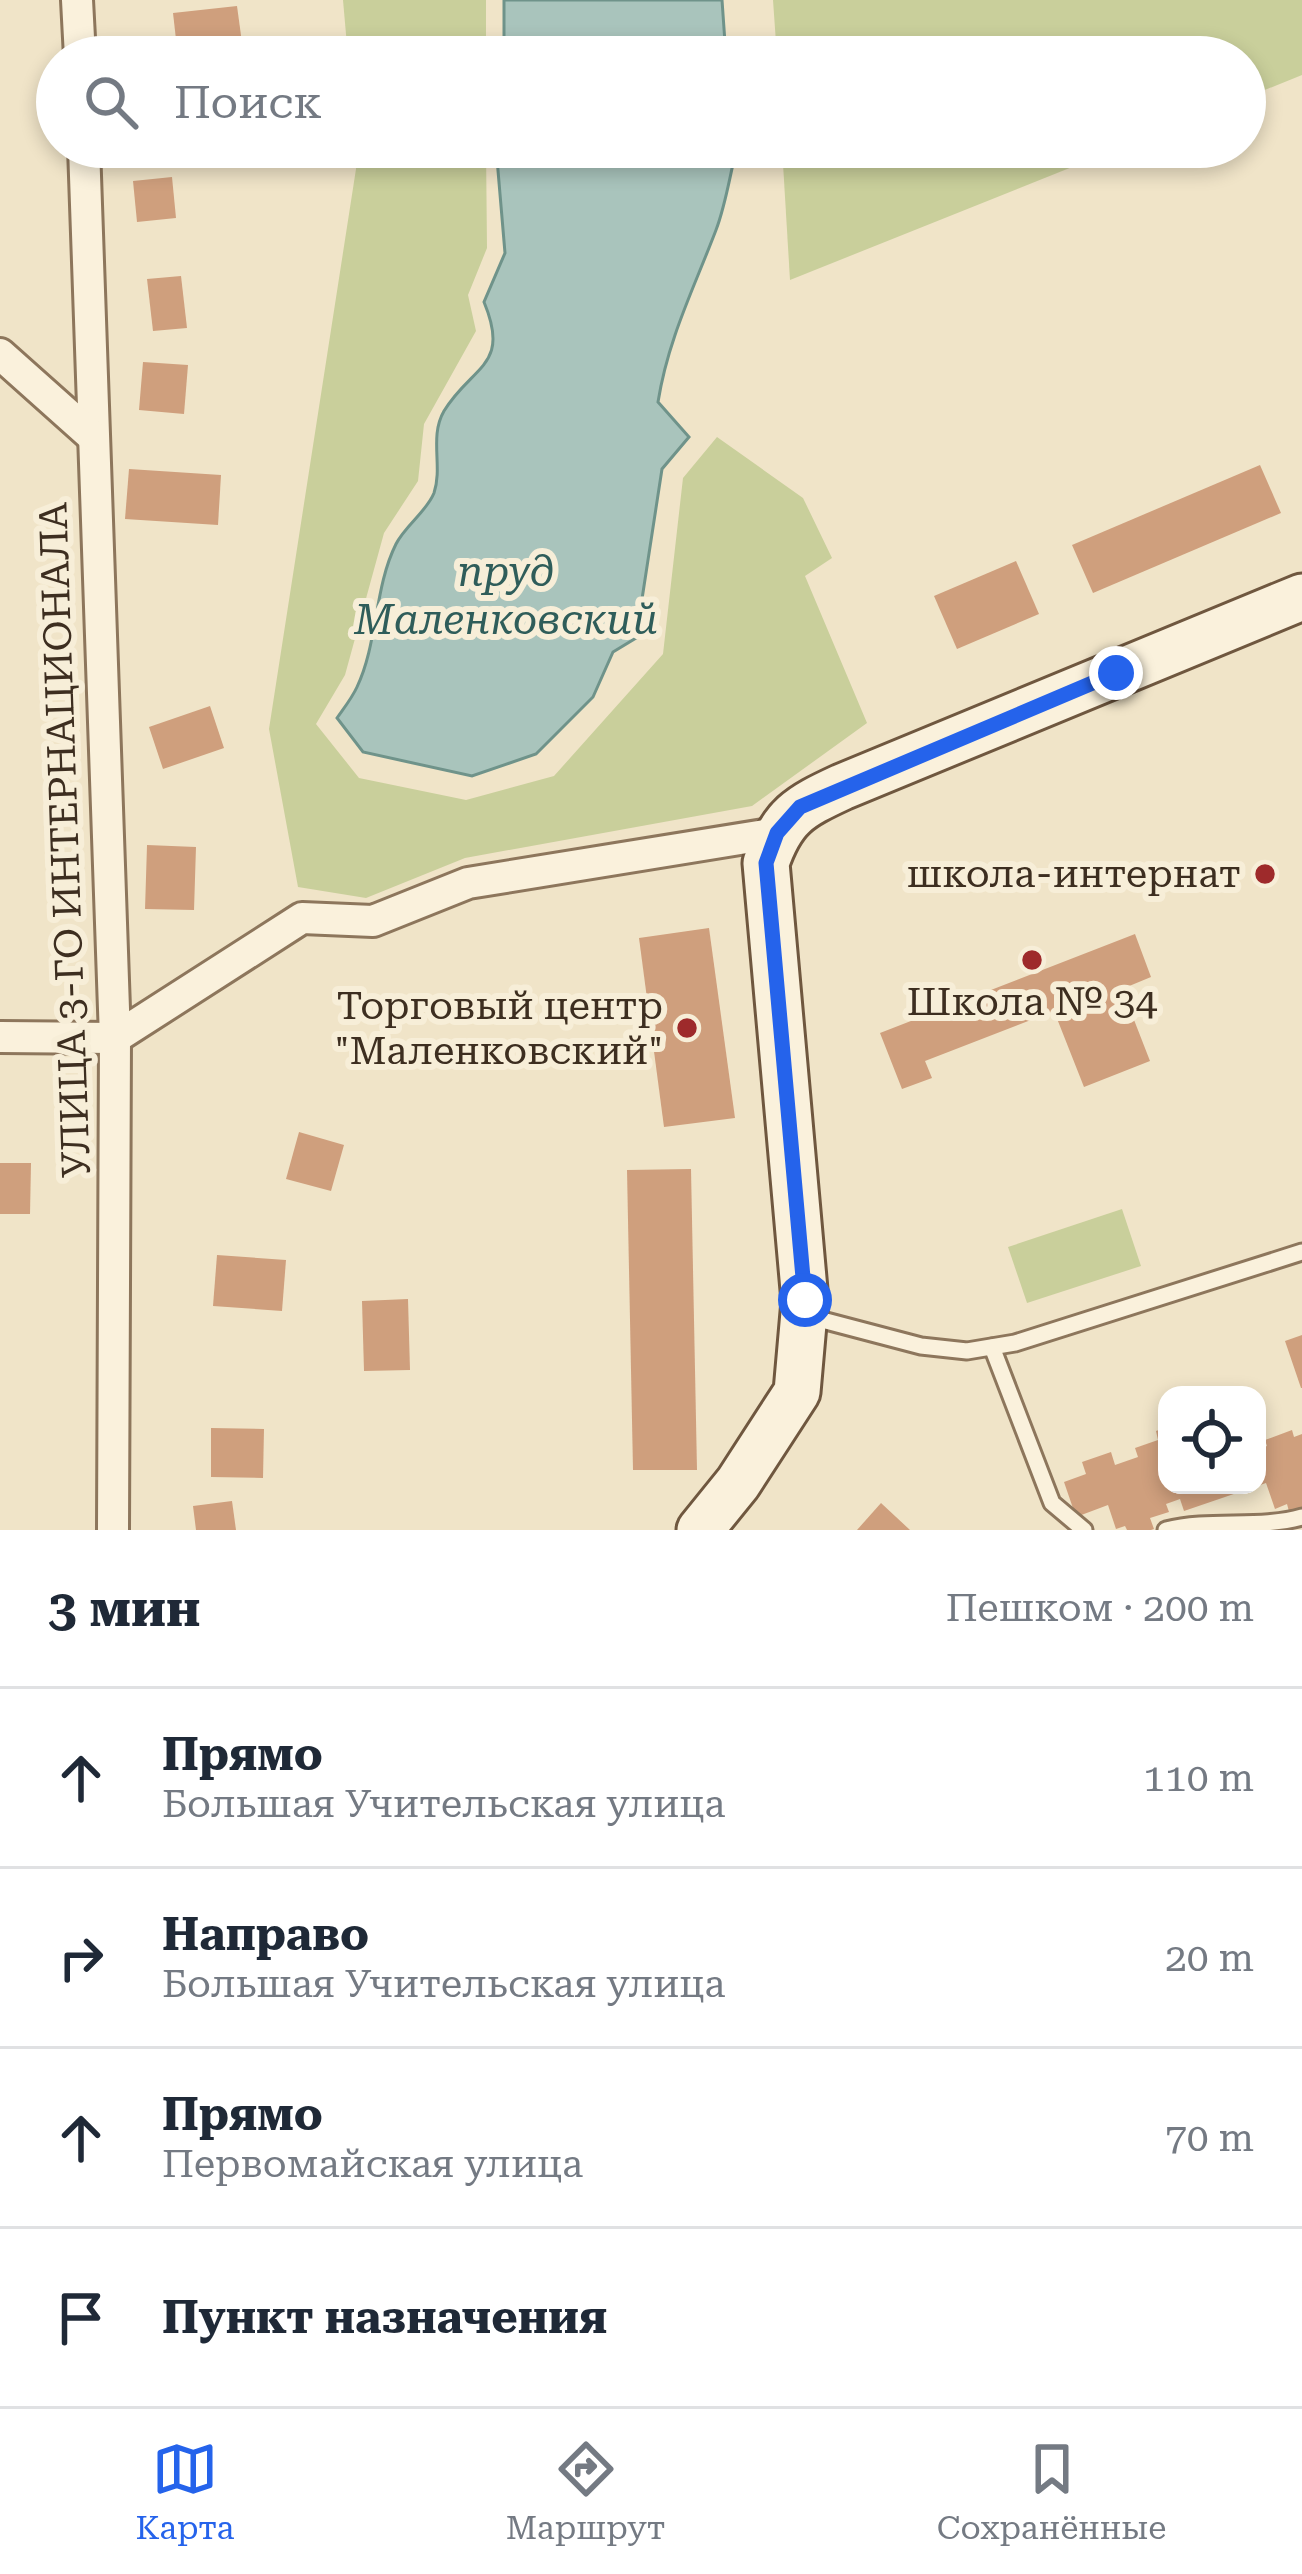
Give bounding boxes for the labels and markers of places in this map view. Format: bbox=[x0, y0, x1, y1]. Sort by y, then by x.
place label: школа-интернат bbox=[907, 851, 1241, 897]
marker: школа-интернат bbox=[1252, 861, 1278, 887]
marker: Школа № 34 bbox=[1019, 947, 1045, 973]
place label: Школа № 34 bbox=[907, 979, 1157, 1025]
place label: Торговый центр "Маленковский" bbox=[335, 983, 663, 1074]
marker: Торговый центр "Маленковский" bbox=[674, 1015, 700, 1041]

